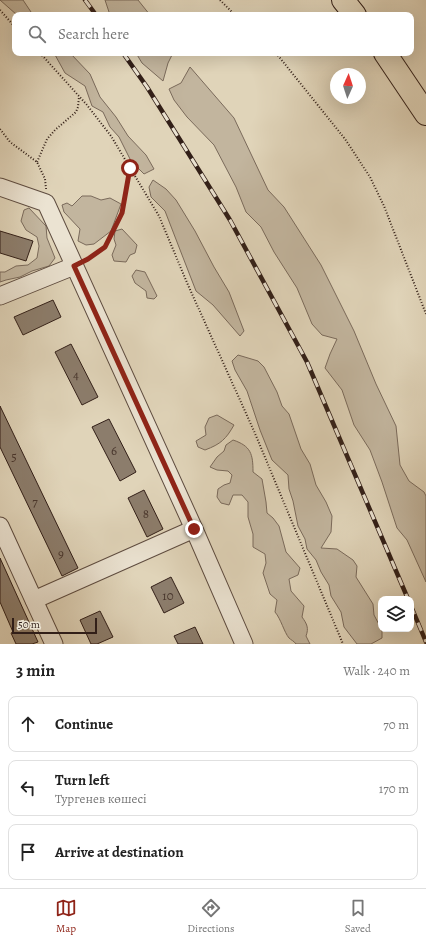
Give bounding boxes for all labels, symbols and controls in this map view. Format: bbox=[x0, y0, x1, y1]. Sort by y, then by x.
search box bbox=[12, 12, 414, 56]
icon: search bbox=[26, 23, 48, 45]
text: Search here bbox=[58, 24, 129, 44]
north arrow bbox=[330, 68, 366, 104]
route start bbox=[121, 159, 139, 177]
house number: 4 bbox=[73, 366, 79, 383]
house number: 6 bbox=[111, 442, 117, 459]
house number: 5 bbox=[11, 448, 17, 465]
house number: 7 bbox=[32, 493, 38, 510]
house number: 8 bbox=[143, 505, 149, 522]
route end bbox=[185, 520, 203, 538]
house number: 9 bbox=[58, 545, 64, 562]
house number: 10 bbox=[162, 587, 174, 604]
map controls bbox=[378, 596, 414, 632]
button: layers bbox=[378, 596, 414, 632]
scale bar bbox=[12, 616, 97, 635]
text: 50 m bbox=[18, 617, 40, 632]
text: 3 min bbox=[16, 659, 55, 682]
text: Walk · 240 m bbox=[343, 662, 410, 679]
icon: ahead bbox=[17, 713, 39, 735]
text: Continue bbox=[55, 714, 113, 734]
text: 70 m bbox=[383, 716, 409, 733]
text: Turn left bbox=[55, 770, 110, 790]
icon: left bbox=[17, 777, 39, 799]
text: 170 m bbox=[379, 780, 409, 797]
text: Тургенев көшесі bbox=[55, 790, 147, 807]
icon: arrive bbox=[17, 841, 39, 863]
text: Arrive at destination bbox=[55, 842, 184, 862]
tab: Map bbox=[55, 897, 77, 936]
tab: Directions bbox=[187, 897, 235, 936]
tab: Saved bbox=[345, 897, 371, 936]

